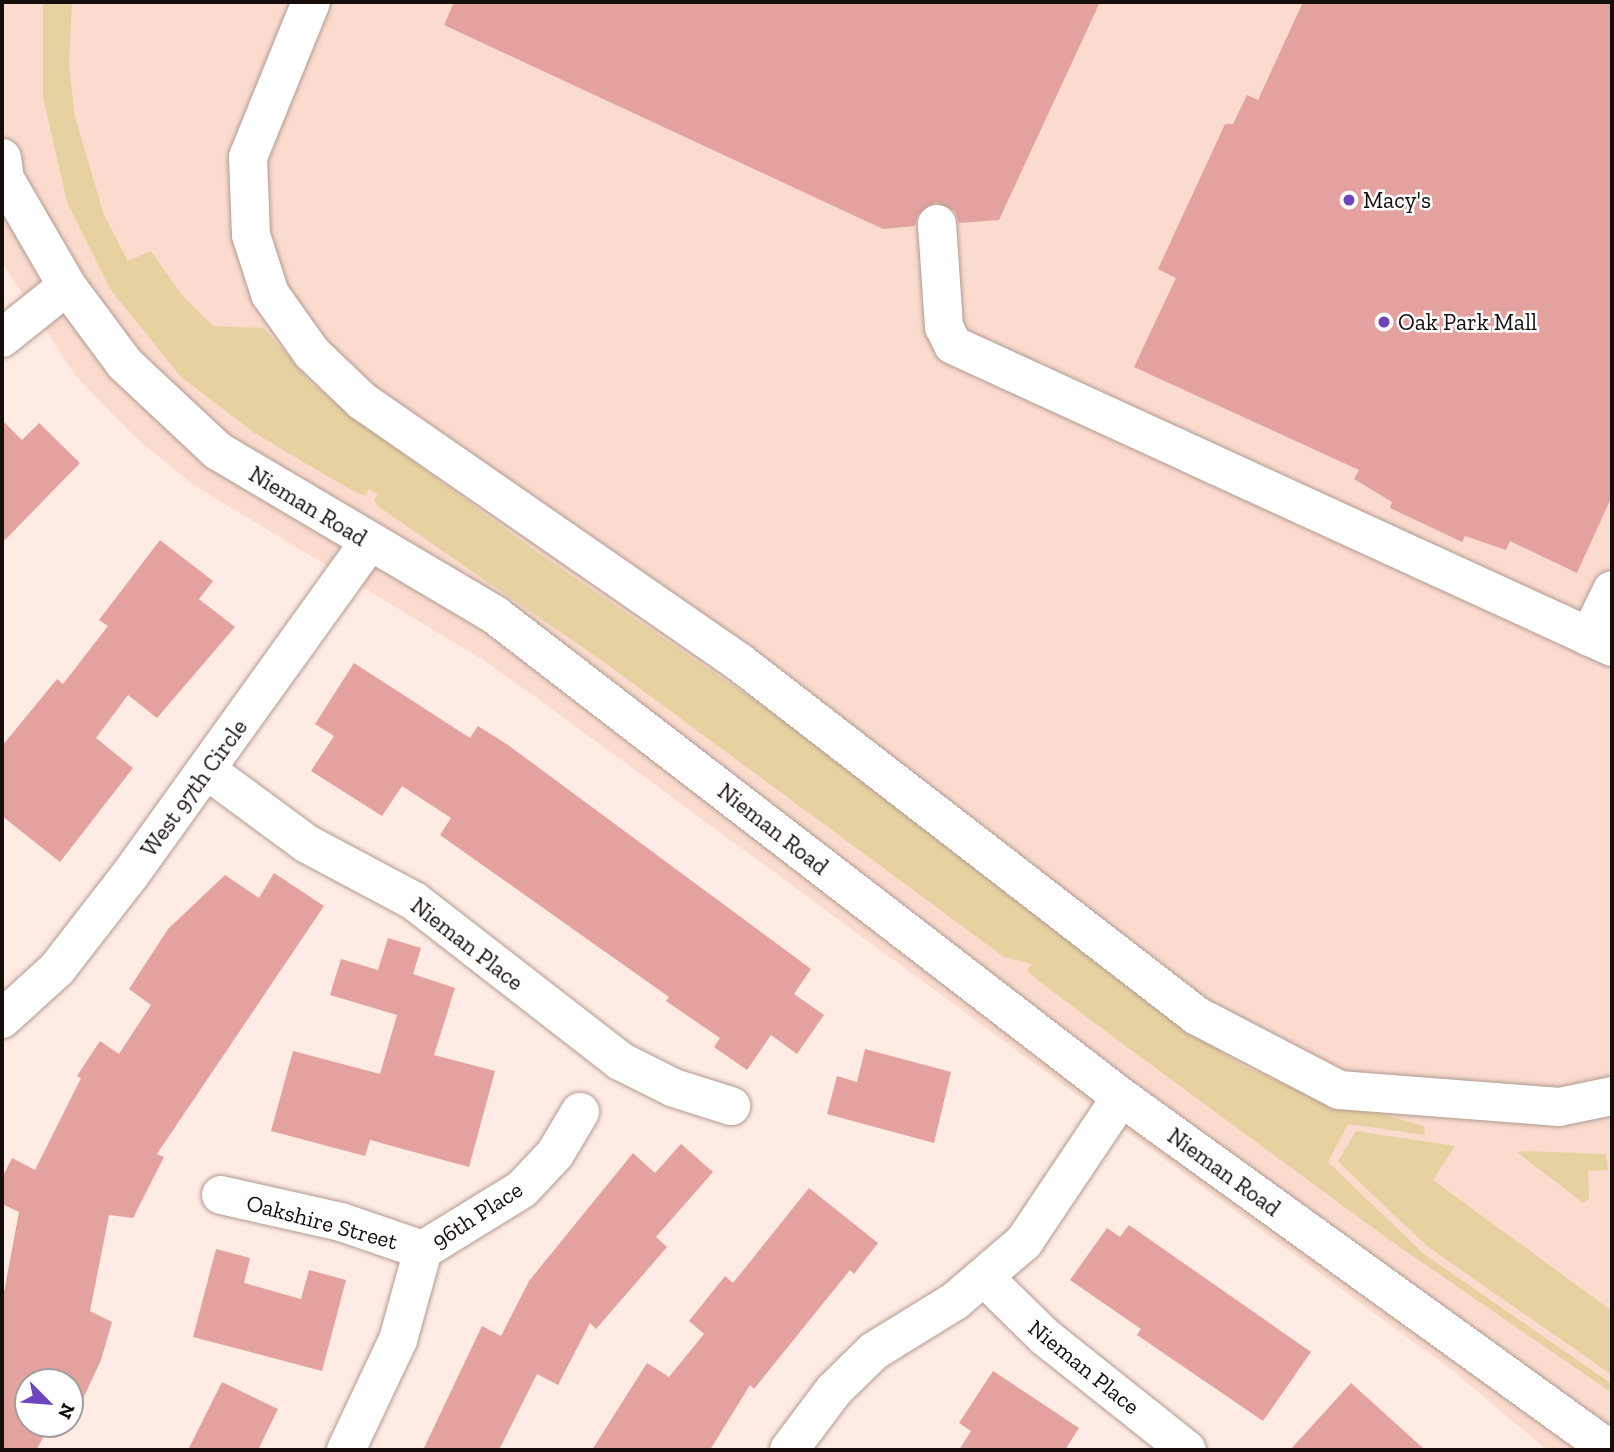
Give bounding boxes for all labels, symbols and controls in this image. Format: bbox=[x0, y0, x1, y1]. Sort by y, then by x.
place label: Macy's bbox=[1363, 186, 1431, 214]
marker: Macy's bbox=[1341, 192, 1357, 208]
place label: Oak Park Mall bbox=[1398, 308, 1537, 336]
marker: Oak Park Mall bbox=[1376, 314, 1392, 330]
street label: Nieman Road bbox=[244, 460, 372, 552]
street label: West 97th Circle bbox=[135, 714, 253, 862]
street label: Nieman Road bbox=[712, 777, 834, 881]
street label: Nieman Place bbox=[405, 892, 529, 996]
street label: Nieman Road bbox=[1162, 1122, 1286, 1222]
street label: 96th Place bbox=[426, 1175, 528, 1255]
street label: Oakshire Street bbox=[243, 1189, 401, 1255]
street label: Nieman Place bbox=[1023, 1314, 1145, 1420]
north arrow bbox=[14, 1368, 84, 1438]
text: N bbox=[53, 1400, 80, 1423]

